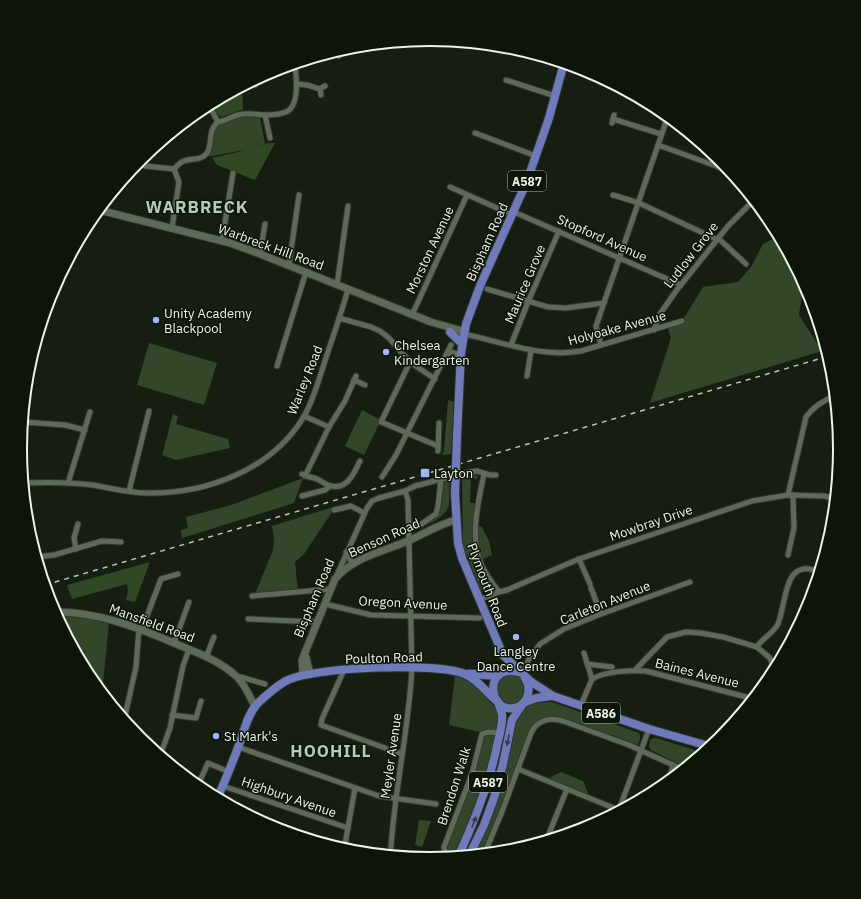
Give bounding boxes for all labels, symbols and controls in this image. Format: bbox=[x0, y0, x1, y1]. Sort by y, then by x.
road number: A587 bbox=[508, 171, 546, 191]
district label: WARBRECK bbox=[145, 196, 249, 218]
street label: Bispham Road bbox=[462, 200, 512, 284]
street label: Morston Avenue bbox=[402, 204, 458, 296]
street label: Stopford Avenue bbox=[554, 211, 650, 265]
street label: Ludlow Grove bbox=[660, 218, 722, 292]
street label: Warbreck Hill Road bbox=[216, 220, 326, 274]
street label: Maurice Grove bbox=[501, 242, 549, 326]
place label: Unity Academy Blackpool bbox=[164, 305, 252, 337]
street label: Holyoake Avenue bbox=[566, 307, 668, 349]
marker: Unity Academy Blackpool bbox=[151, 315, 161, 325]
place label: Chelsea Kindergarten bbox=[394, 337, 470, 369]
street label: Warley Road bbox=[283, 343, 327, 417]
marker: Chelsea Kindergarten bbox=[381, 347, 391, 357]
place label: Layton bbox=[434, 465, 473, 482]
marker: Layton bbox=[419, 467, 431, 479]
street label: Mowbray Drive bbox=[607, 501, 695, 545]
street label: Benson Road bbox=[345, 515, 423, 561]
street label: Plymouth Road bbox=[463, 541, 511, 629]
street label: Bispham Road bbox=[290, 556, 338, 640]
street label: Carleton Avenue bbox=[557, 577, 653, 629]
street label: Oregon Avenue bbox=[358, 592, 448, 614]
street label: Mansfield Road bbox=[107, 600, 197, 646]
marker: Langley Dance Centre bbox=[511, 632, 521, 642]
place label: Langley Dance Centre bbox=[477, 643, 555, 675]
street label: Poulton Road bbox=[345, 648, 423, 668]
street label: Baines Avenue bbox=[653, 654, 741, 692]
road number: A586 bbox=[582, 703, 620, 723]
street label: Meyler Avenue bbox=[377, 712, 405, 800]
place label: St Mark's bbox=[224, 728, 278, 745]
marker: St Mark's bbox=[211, 731, 221, 741]
one-way arrow bbox=[505, 734, 511, 746]
district label: HOOHILL bbox=[290, 740, 372, 762]
street label: Brendon Walk bbox=[433, 744, 475, 828]
road number: A587 bbox=[469, 772, 507, 792]
street label: Highbury Avenue bbox=[239, 773, 339, 821]
one-way arrow bbox=[471, 816, 477, 827]

